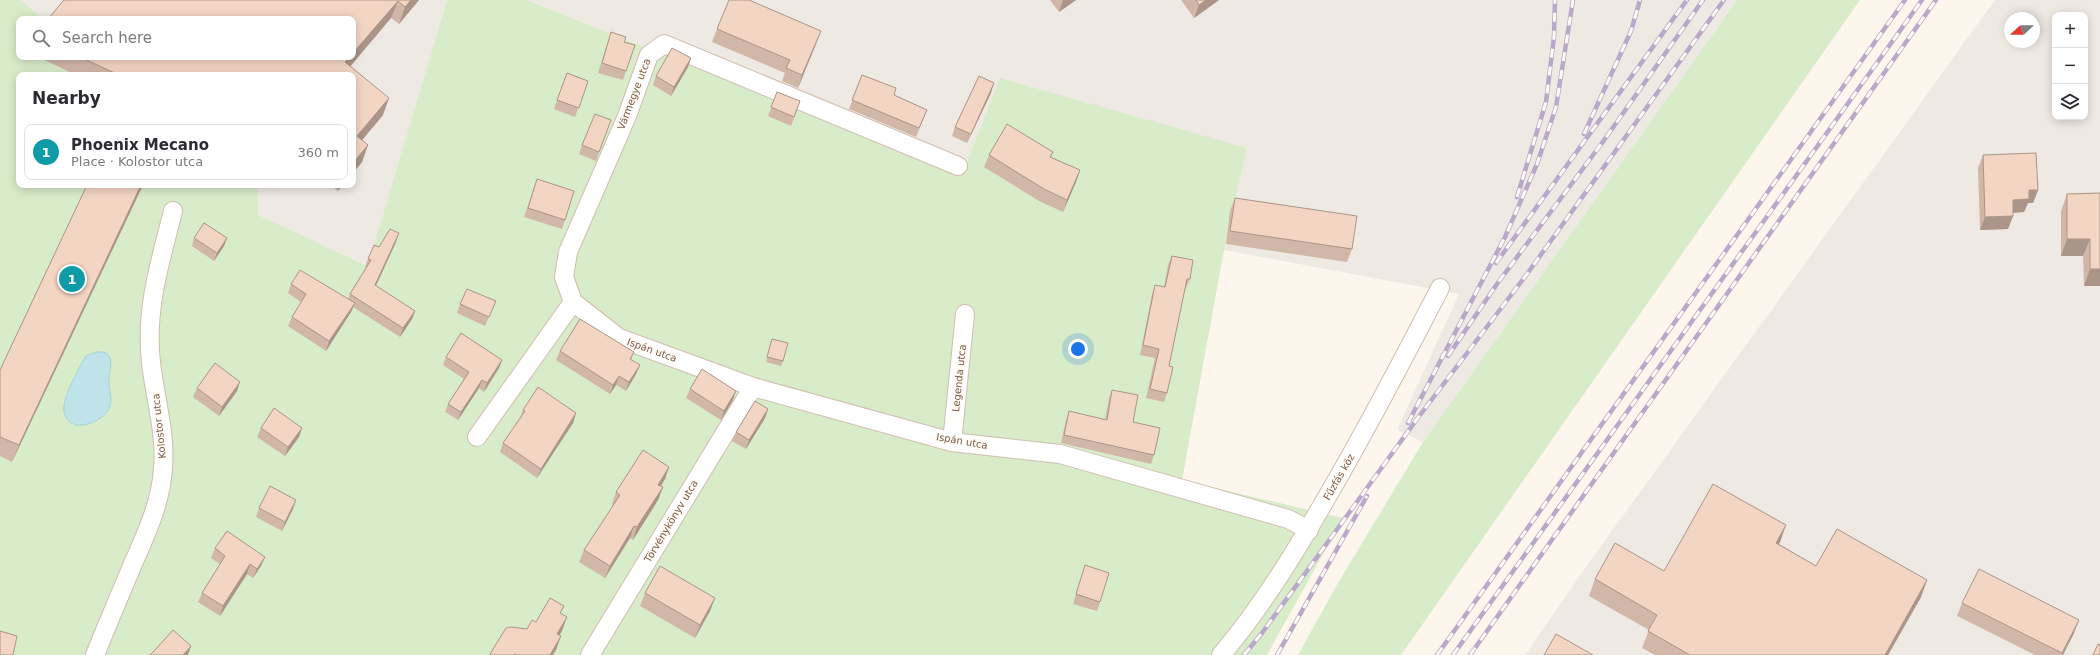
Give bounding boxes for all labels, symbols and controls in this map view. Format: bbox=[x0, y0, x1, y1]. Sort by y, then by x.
north arrow bbox=[2004, 12, 2040, 48]
map controls bbox=[2052, 12, 2088, 120]
button: + bbox=[2052, 12, 2088, 48]
search box bbox=[16, 16, 356, 60]
icon: search bbox=[30, 27, 52, 49]
text: Search here bbox=[62, 29, 152, 47]
button: − bbox=[2052, 48, 2088, 84]
street label: Vármegye utca bbox=[615, 57, 653, 131]
button: layers bbox=[2052, 84, 2088, 120]
text: Nearby bbox=[32, 88, 101, 108]
text: Phoenix Mecano bbox=[71, 136, 209, 154]
text: 1 bbox=[41, 145, 51, 160]
text: 360 m bbox=[297, 145, 339, 160]
text: Place · Kolostor utca bbox=[71, 154, 203, 169]
pin: 1 bbox=[59, 264, 85, 294]
street label: Ispán utca bbox=[626, 336, 678, 364]
your location bbox=[1068, 339, 1088, 359]
street label: Legenda utca bbox=[950, 344, 968, 412]
street label: Kolostor utca bbox=[150, 393, 168, 459]
street label: Ispán utca bbox=[935, 431, 989, 451]
street label: Fűzfás köz bbox=[1321, 452, 1357, 502]
street label: Törvénykönyv utca bbox=[642, 478, 700, 565]

